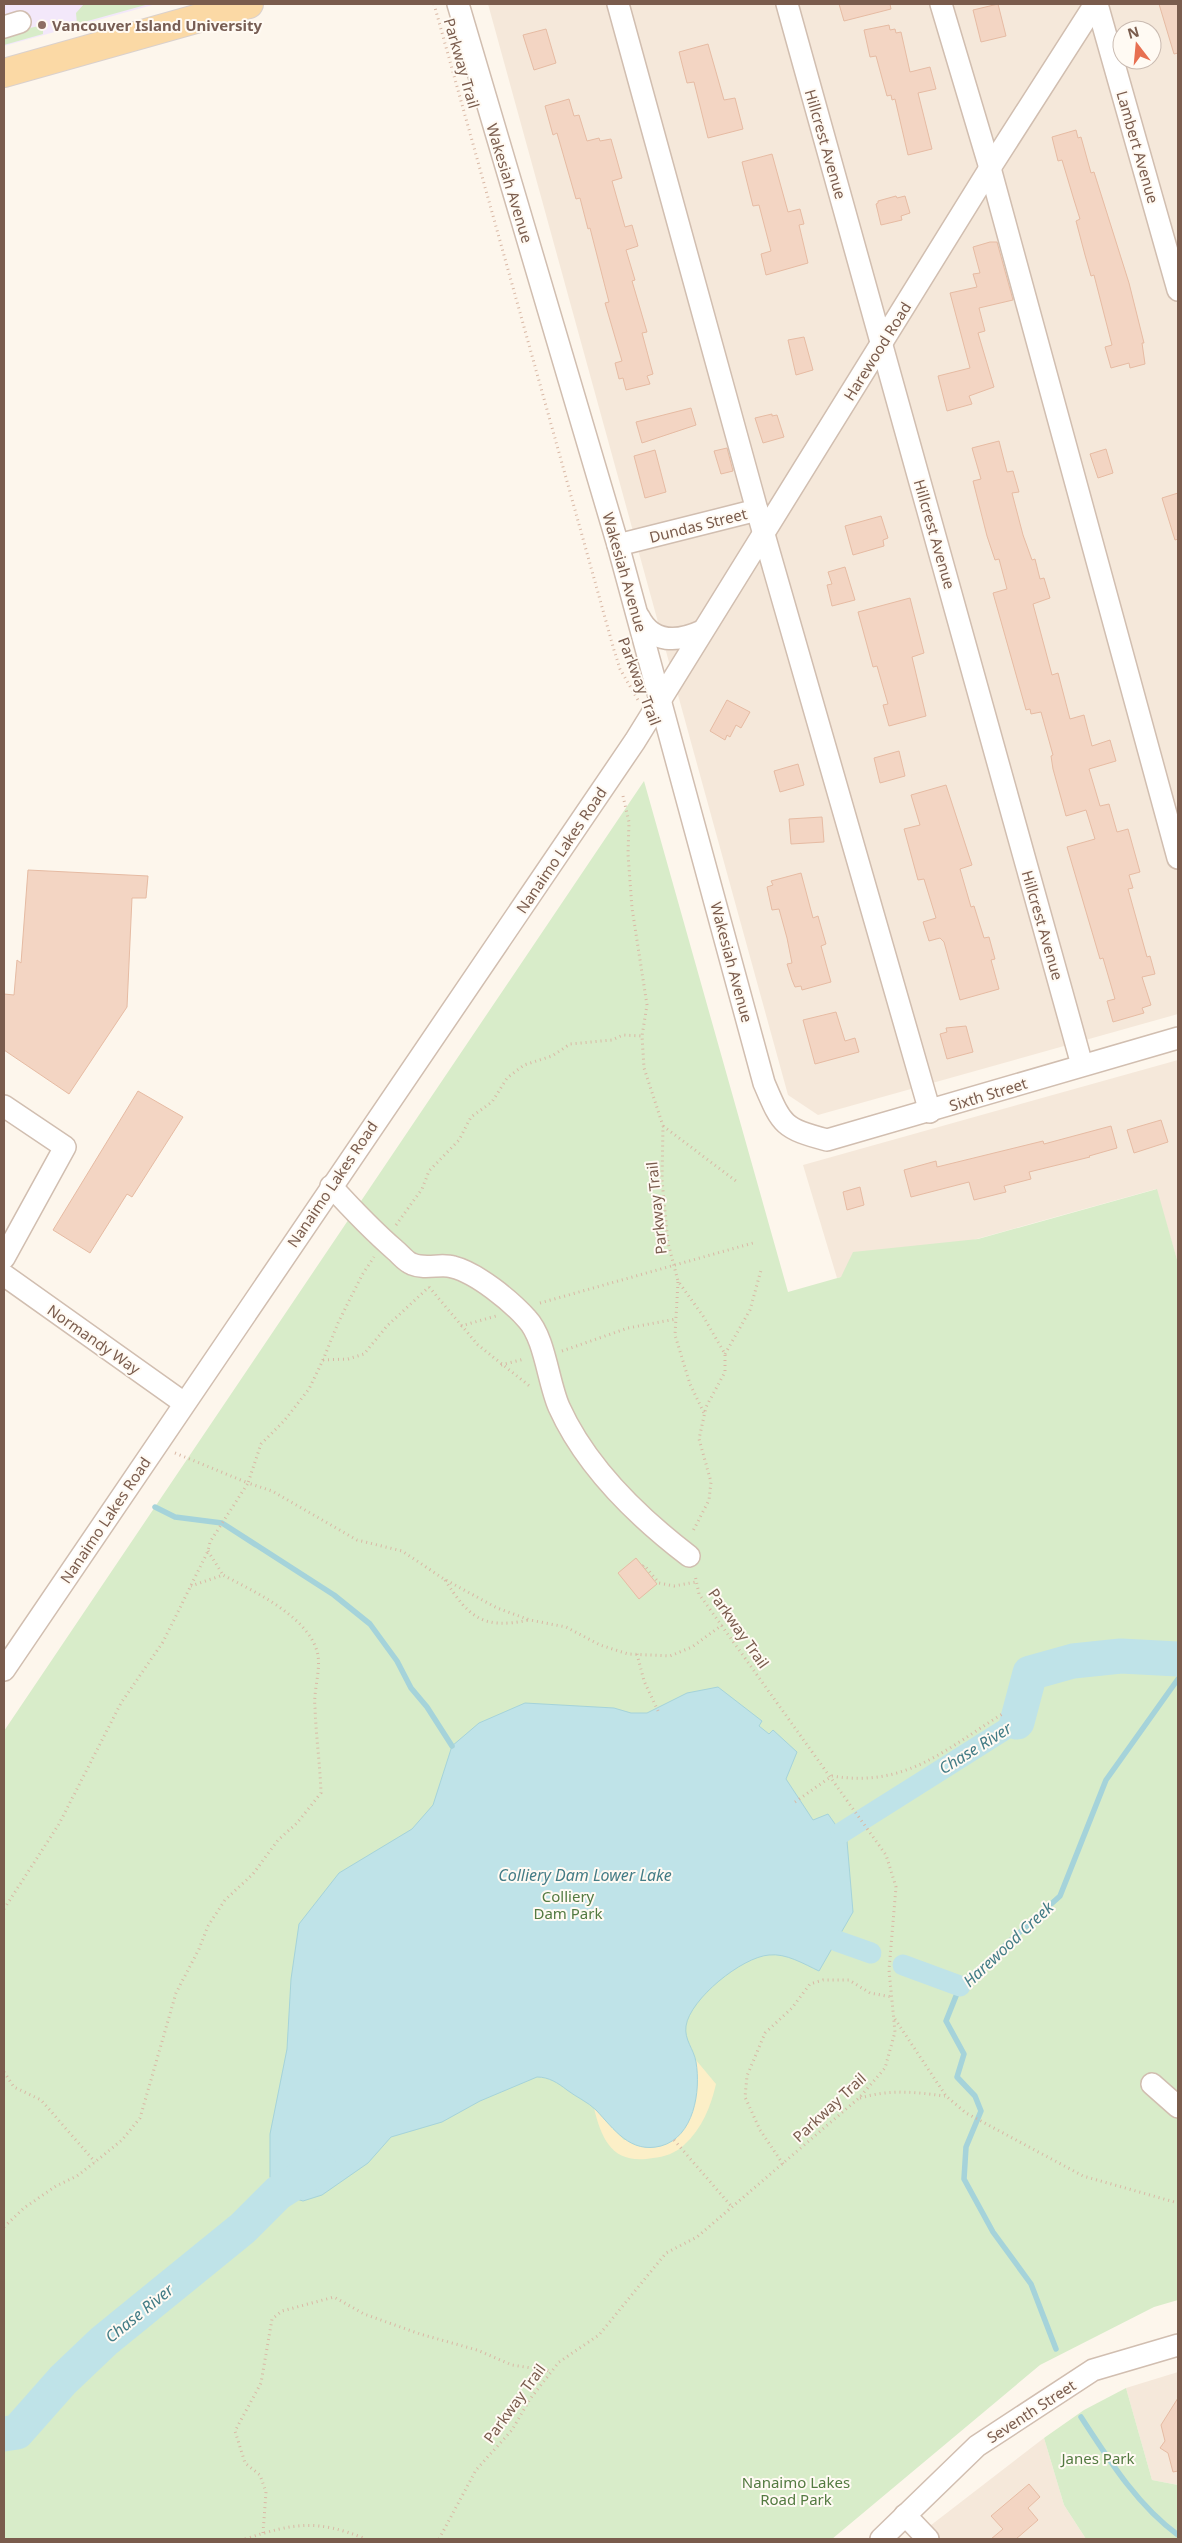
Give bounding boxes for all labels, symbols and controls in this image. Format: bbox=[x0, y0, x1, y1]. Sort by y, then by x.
place label: Vancouver Island University bbox=[52, 15, 262, 35]
street label: Parkway Trail bbox=[440, 15, 484, 111]
marker: Vancouver Island University bbox=[36, 19, 48, 31]
north arrow bbox=[1112, 20, 1162, 70]
text: N bbox=[1125, 21, 1141, 43]
street label: Hillcrest Avenue bbox=[801, 87, 851, 201]
street label: Lambert Avenue bbox=[1112, 88, 1164, 206]
street label: Wakesiah Avenue bbox=[482, 121, 538, 245]
street label: Harewood Road bbox=[839, 298, 915, 404]
street label: Hillcrest Avenue bbox=[910, 477, 960, 591]
street label: Dundas Street bbox=[647, 503, 750, 547]
street label: Wakesiah Avenue bbox=[598, 510, 652, 634]
street label: Parkway Trail bbox=[614, 634, 666, 728]
street label: Nanaimo Lakes Road bbox=[511, 783, 611, 917]
street label: Hillcrest Avenue bbox=[1018, 868, 1068, 982]
street label: Wakesiah Avenue bbox=[706, 900, 758, 1024]
street label: Sixth Street bbox=[947, 1072, 1030, 1115]
street label: Nanaimo Lakes Road bbox=[282, 1117, 382, 1251]
street label: Parkway Trail bbox=[641, 1161, 671, 1255]
street label: Normandy Way bbox=[44, 1300, 145, 1379]
street label: Nanaimo Lakes Road bbox=[55, 1453, 155, 1587]
street label: Parkway Trail bbox=[704, 1584, 774, 1672]
water label: Chase River bbox=[934, 1717, 1016, 1779]
water label: Colliery Dam Lower Lake bbox=[498, 1864, 672, 1886]
park label: Colliery Dam Park bbox=[534, 1886, 603, 1923]
water label: Harewood Creek bbox=[958, 1896, 1059, 1992]
street label: Parkway Trail bbox=[788, 2068, 870, 2146]
water label: Chase River bbox=[100, 2278, 178, 2347]
street label: Parkway Trail bbox=[479, 2359, 549, 2447]
street label: Seventh Street bbox=[983, 2374, 1080, 2447]
park label: Janes Park bbox=[1059, 2448, 1135, 2468]
park label: Nanaimo Lakes Road Park bbox=[742, 2472, 850, 2509]

